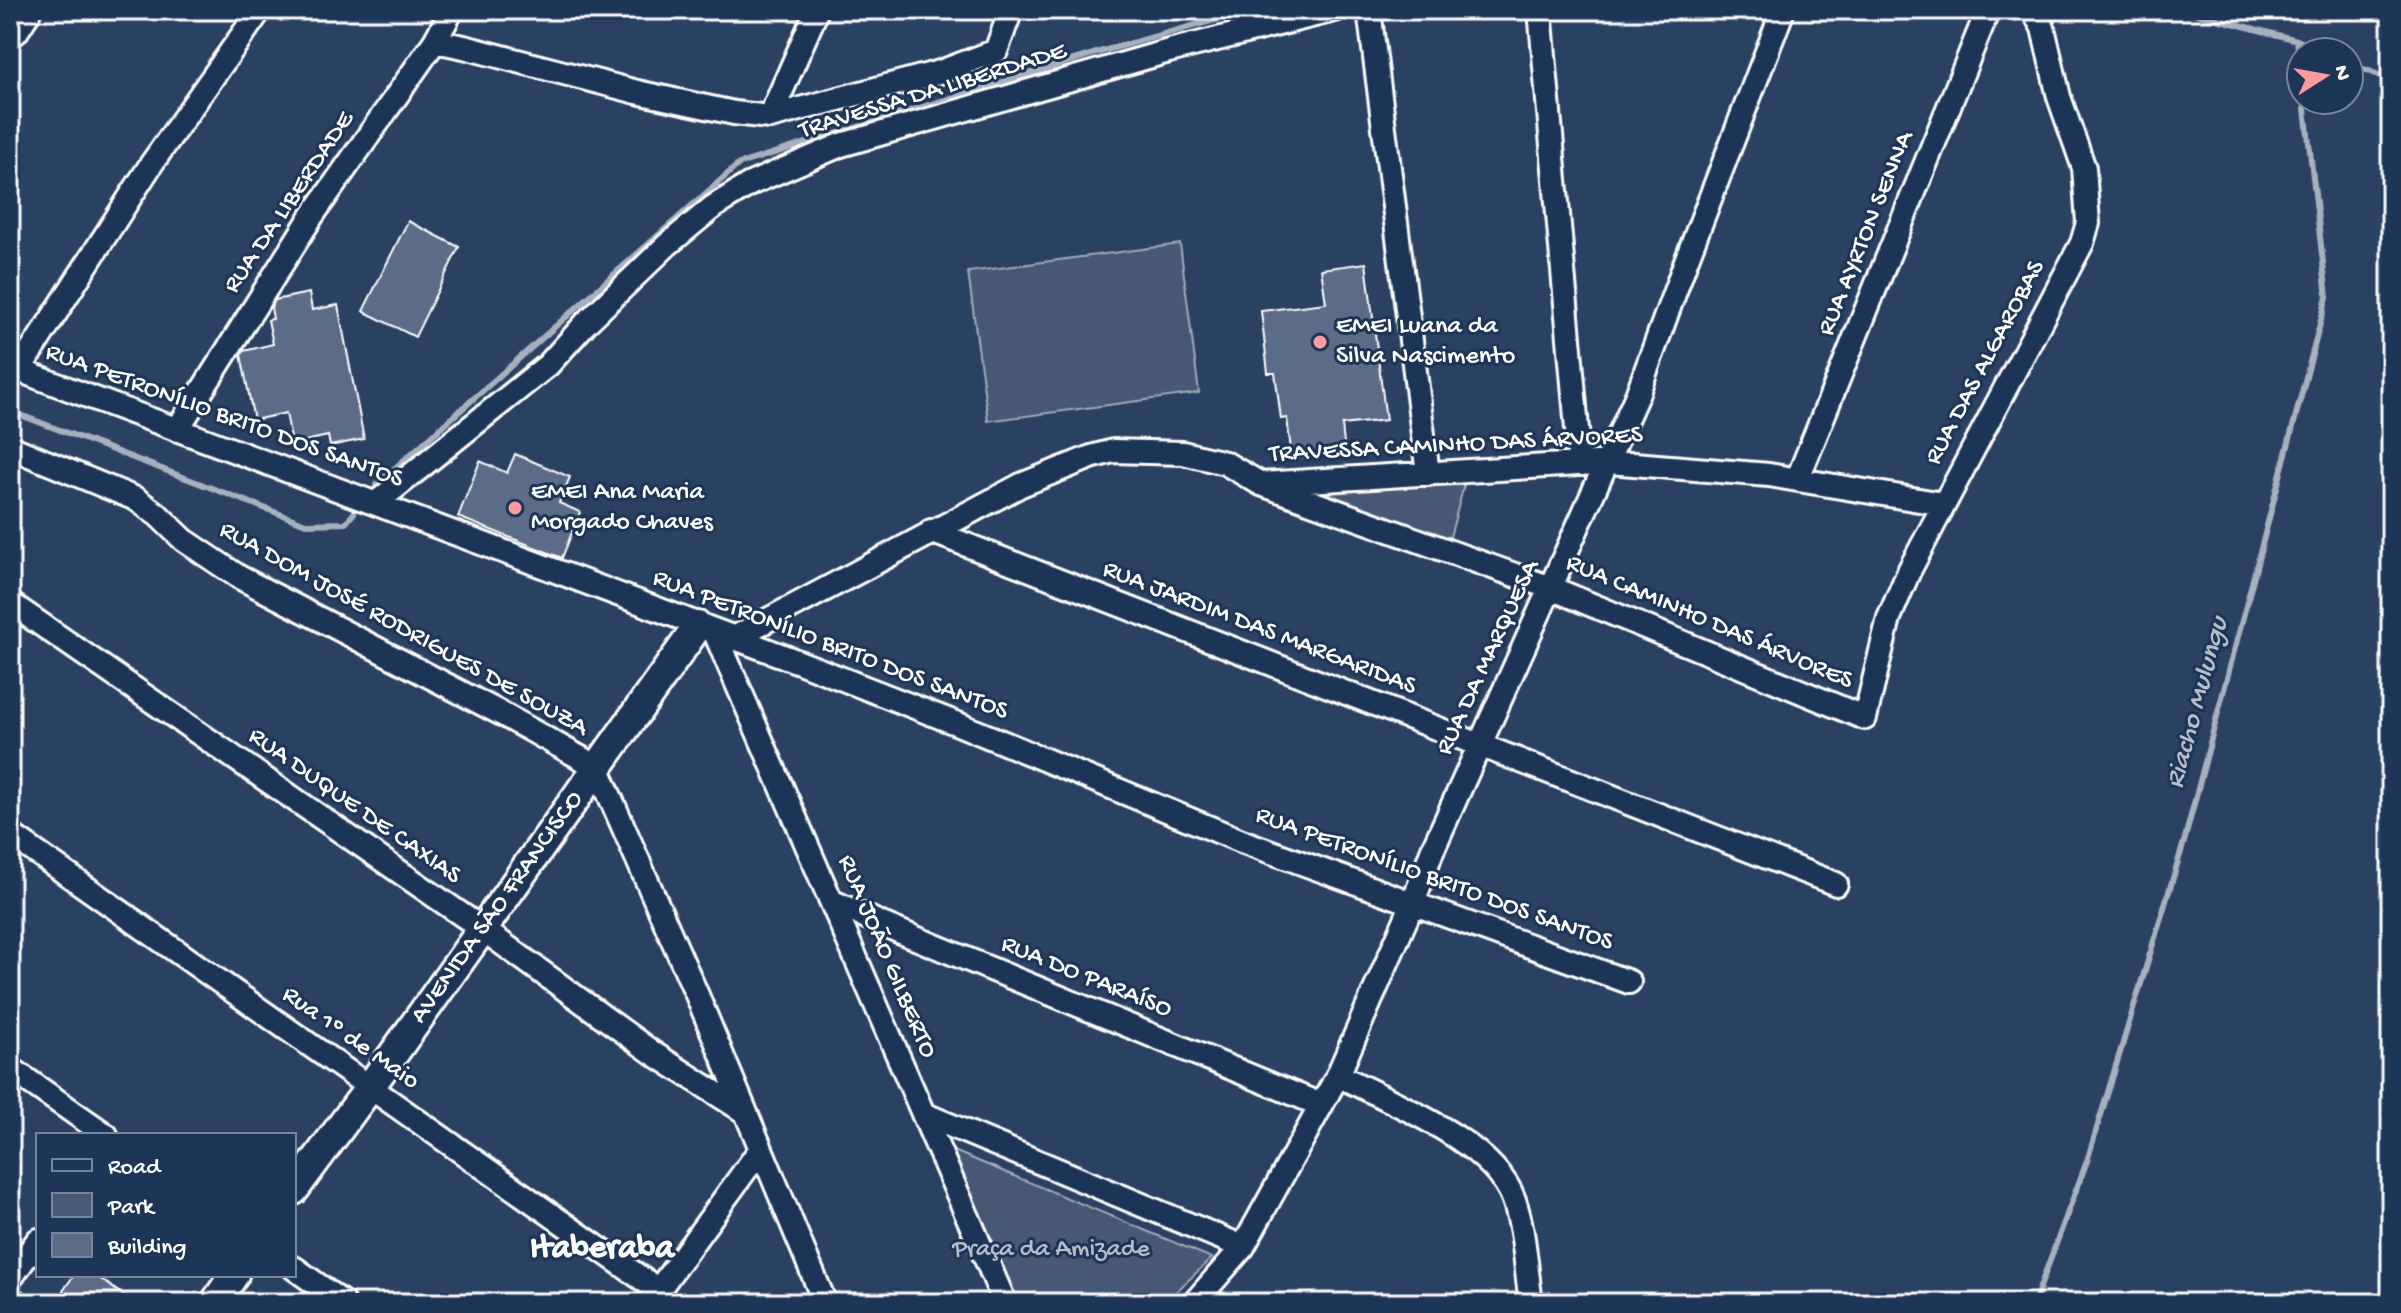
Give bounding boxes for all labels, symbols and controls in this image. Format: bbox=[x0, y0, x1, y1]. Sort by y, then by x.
street label: TRAVESSA DA LIBERDADE bbox=[794, 36, 1071, 148]
north arrow bbox=[2285, 36, 2365, 116]
text: N bbox=[2327, 63, 2355, 82]
street label: RUA DA LIBERDADE bbox=[218, 105, 363, 300]
street label: RUA AYRTON SENNA bbox=[1812, 126, 1923, 341]
street label: RUA DAS ALGAROBAS bbox=[1919, 255, 2053, 471]
place label: EMEI Luana da Silva Nascimento bbox=[1336, 312, 1515, 373]
marker: EMEI Luana da Silva Nascimento bbox=[1311, 333, 1329, 351]
street label: RUA PETRONÍLIO BRITO DOS SANTOS bbox=[41, 338, 408, 497]
street label: TRAVESSA CAMINHO DAS ÁRVORES bbox=[1266, 421, 1645, 471]
place label: EMEI Ana Maria Morgado Chaves bbox=[531, 478, 714, 539]
marker: EMEI Ana Maria Morgado Chaves bbox=[506, 499, 524, 517]
street label: RUA DOM JOSÉ RODRIGUES DE SOUZA bbox=[213, 515, 594, 745]
street label: RUA CAMINHO DAS ÁRVORES bbox=[1561, 548, 1858, 698]
street label: RUA DA MARQUESA bbox=[1430, 554, 1548, 760]
street label: RUA JARDIM DAS MARGARIDAS bbox=[1098, 555, 1421, 704]
street label: RUA PETRONÍLIO BRITO DOS SANTOS bbox=[648, 564, 1013, 729]
water label: Riacho Mulungu bbox=[2159, 611, 2237, 792]
street label: RUA DUQUE DE CAXIAS bbox=[241, 722, 467, 893]
street label: AVENIDA SÃO FRANCISCO bbox=[404, 785, 591, 1030]
street label: RUA PETRONÍLIO BRITO DOS SANTOS bbox=[1251, 801, 1618, 960]
street label: RUA JOÃO GILBERTO bbox=[829, 851, 943, 1064]
street label: RUA DO PARAÍSO bbox=[996, 930, 1176, 1026]
street label: Rua 1º de Maio bbox=[275, 980, 425, 1098]
legend bbox=[36, 1133, 296, 1277]
text: Road bbox=[108, 1154, 162, 1183]
text: Park bbox=[107, 1194, 156, 1223]
district label: Itaberaba bbox=[530, 1230, 676, 1270]
text: Building bbox=[107, 1234, 186, 1263]
park label: Praça da Amizade bbox=[951, 1235, 1150, 1266]

